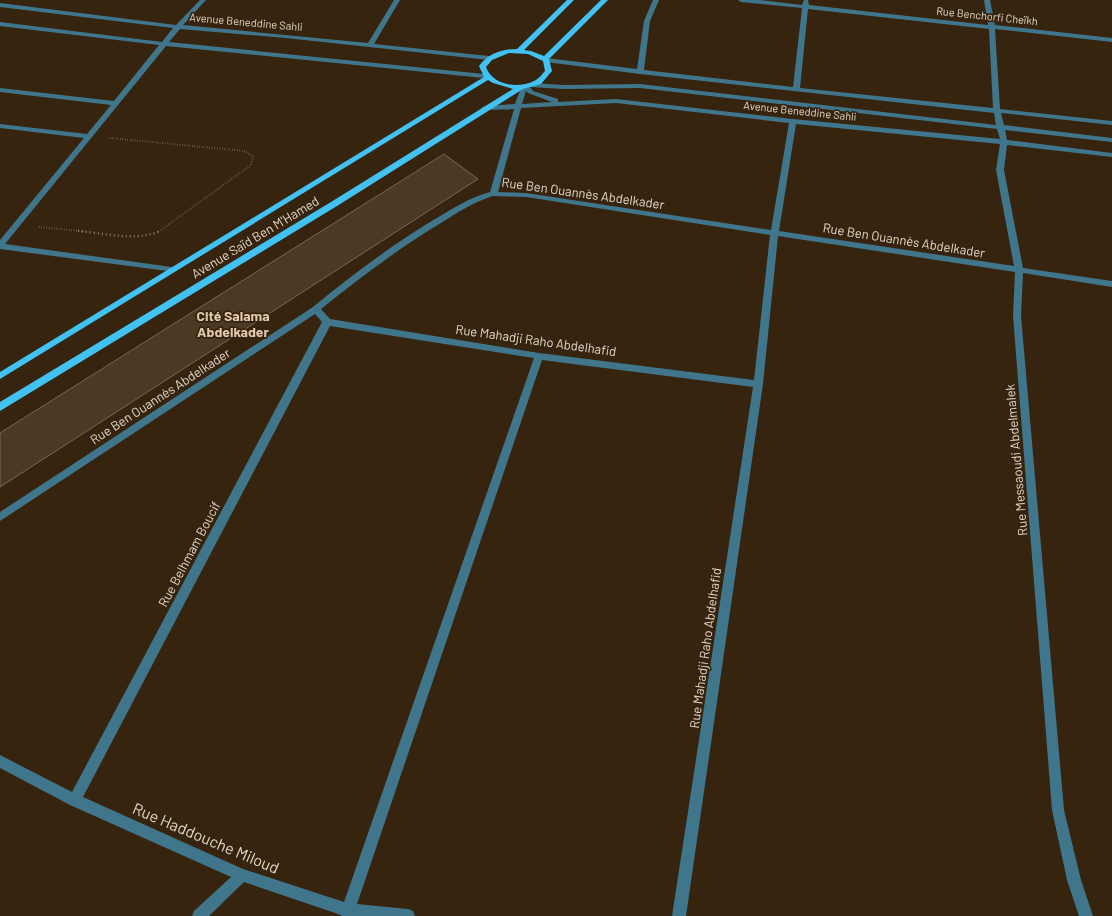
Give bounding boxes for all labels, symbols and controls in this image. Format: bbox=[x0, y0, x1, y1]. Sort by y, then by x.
street label: Rue Benchorfi Cheïkh bbox=[936, 4, 1039, 27]
street label: Avenue Beneddine Sahli bbox=[189, 10, 303, 33]
street label: Avenue Beneddine Sahli bbox=[743, 98, 857, 123]
street label: Rue Ben Ouannès Abdelkader bbox=[501, 174, 666, 212]
street label: Avenue Saïd Ben M'Hamed bbox=[188, 193, 322, 281]
street label: Rue Ben Ouannès Abdelkader bbox=[822, 219, 987, 261]
district label: Cité Salama Abdelkader bbox=[196, 307, 270, 340]
street label: Rue Mahadji Raho Abdelhafid bbox=[455, 321, 617, 359]
street label: Rue Ben Ouannès Abdelkader bbox=[87, 344, 233, 447]
street label: Rue Messaoudi Abdelmalek bbox=[1001, 383, 1031, 537]
street label: Rue Belhmam Boucif bbox=[154, 498, 224, 609]
street label: Rue Mahadji Raho Abdelhafid bbox=[686, 567, 724, 729]
street label: Rue Haddouche Miloud bbox=[130, 798, 282, 877]

